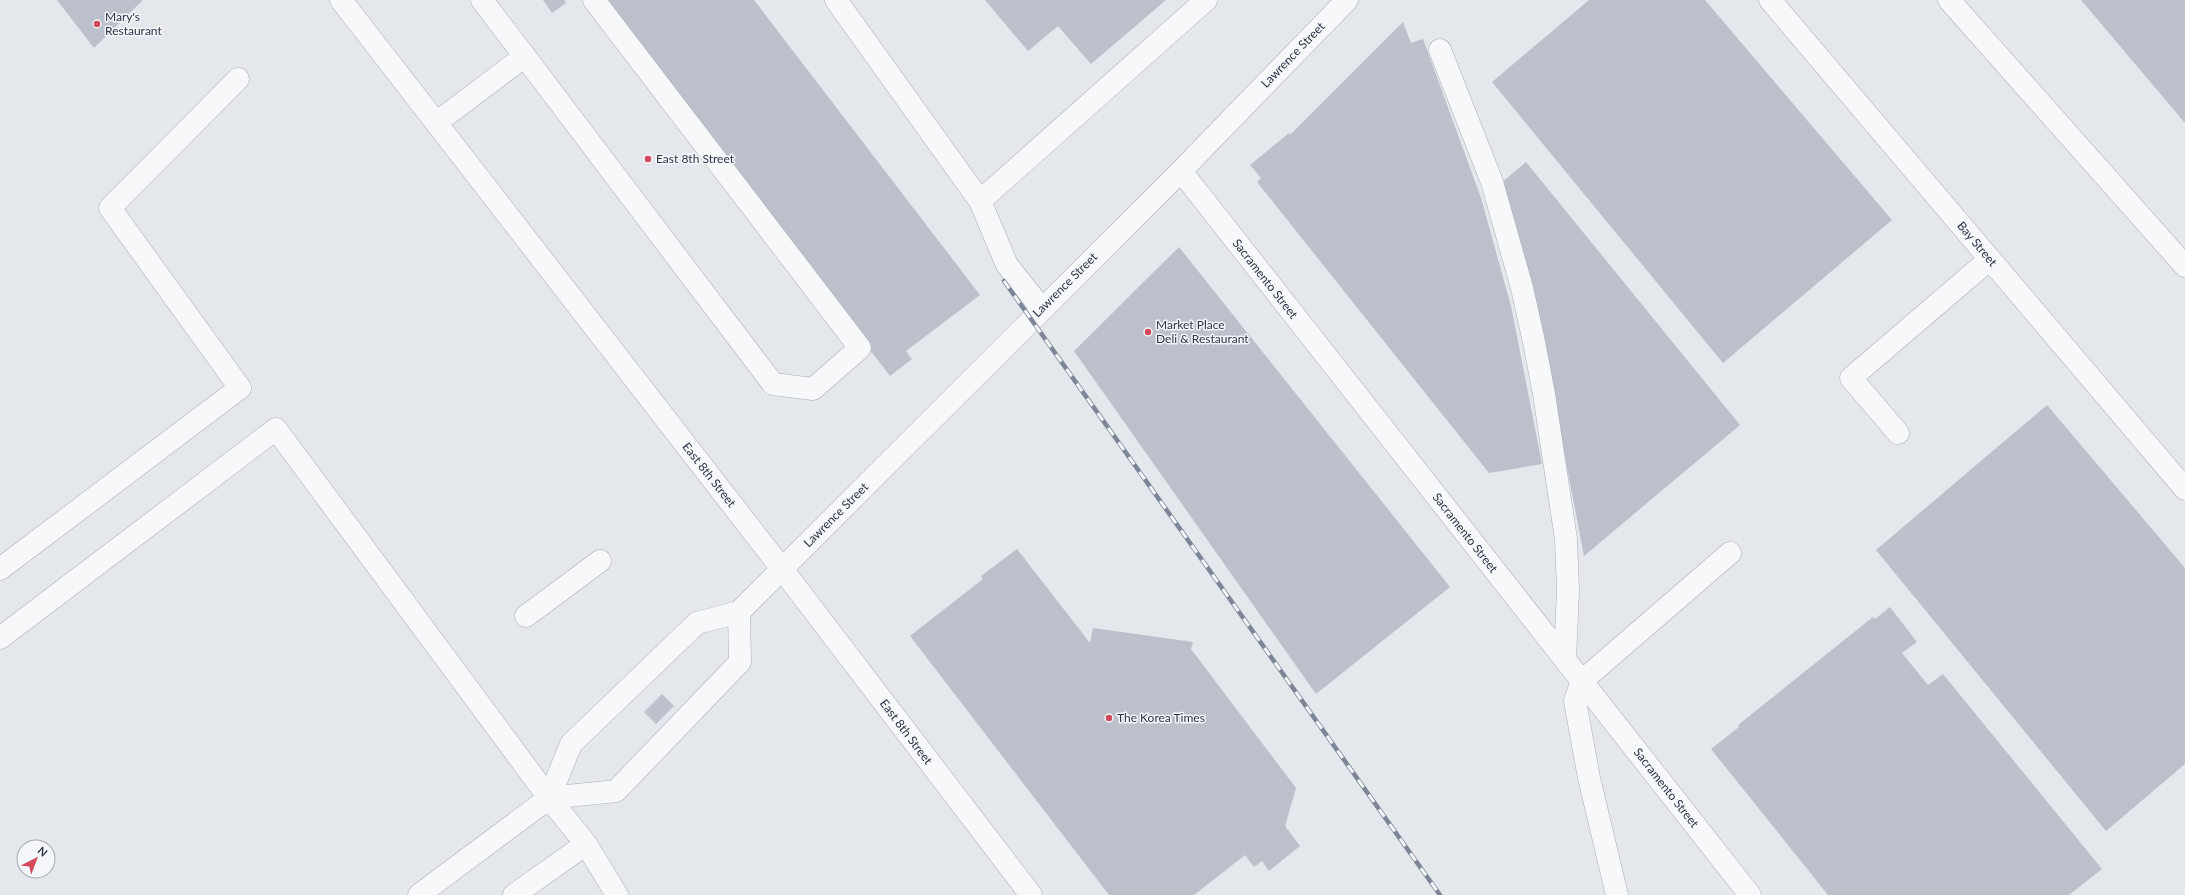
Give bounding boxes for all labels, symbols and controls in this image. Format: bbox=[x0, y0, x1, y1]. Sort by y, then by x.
place label: Mary's Restaurant bbox=[105, 9, 162, 38]
street label: Lawrence Street bbox=[1258, 18, 1328, 91]
marker: Mary's Restaurant bbox=[92, 19, 102, 29]
place label: East 8th Street bbox=[656, 151, 735, 166]
marker: East 8th Street bbox=[643, 154, 653, 164]
street label: Bay Street bbox=[1954, 218, 2001, 270]
street label: Sacramento Street bbox=[1230, 236, 1302, 322]
street label: Lawrence Street bbox=[1029, 249, 1101, 320]
place label: Market Place Deli & Restaurant bbox=[1156, 317, 1249, 346]
marker: Market Place Deli & Restaurant bbox=[1143, 327, 1153, 337]
street label: East 8th Street bbox=[679, 439, 740, 511]
street label: Lawrence Street bbox=[800, 479, 872, 550]
street label: Sacramento Street bbox=[1430, 490, 1502, 576]
street label: East 8th Street bbox=[877, 696, 936, 768]
place label: The Korea Times bbox=[1117, 710, 1205, 725]
marker: The Korea Times bbox=[1104, 713, 1114, 723]
street label: Sacramento Street bbox=[1631, 745, 1703, 831]
north arrow bbox=[16, 839, 56, 879]
text: N bbox=[36, 844, 51, 859]

